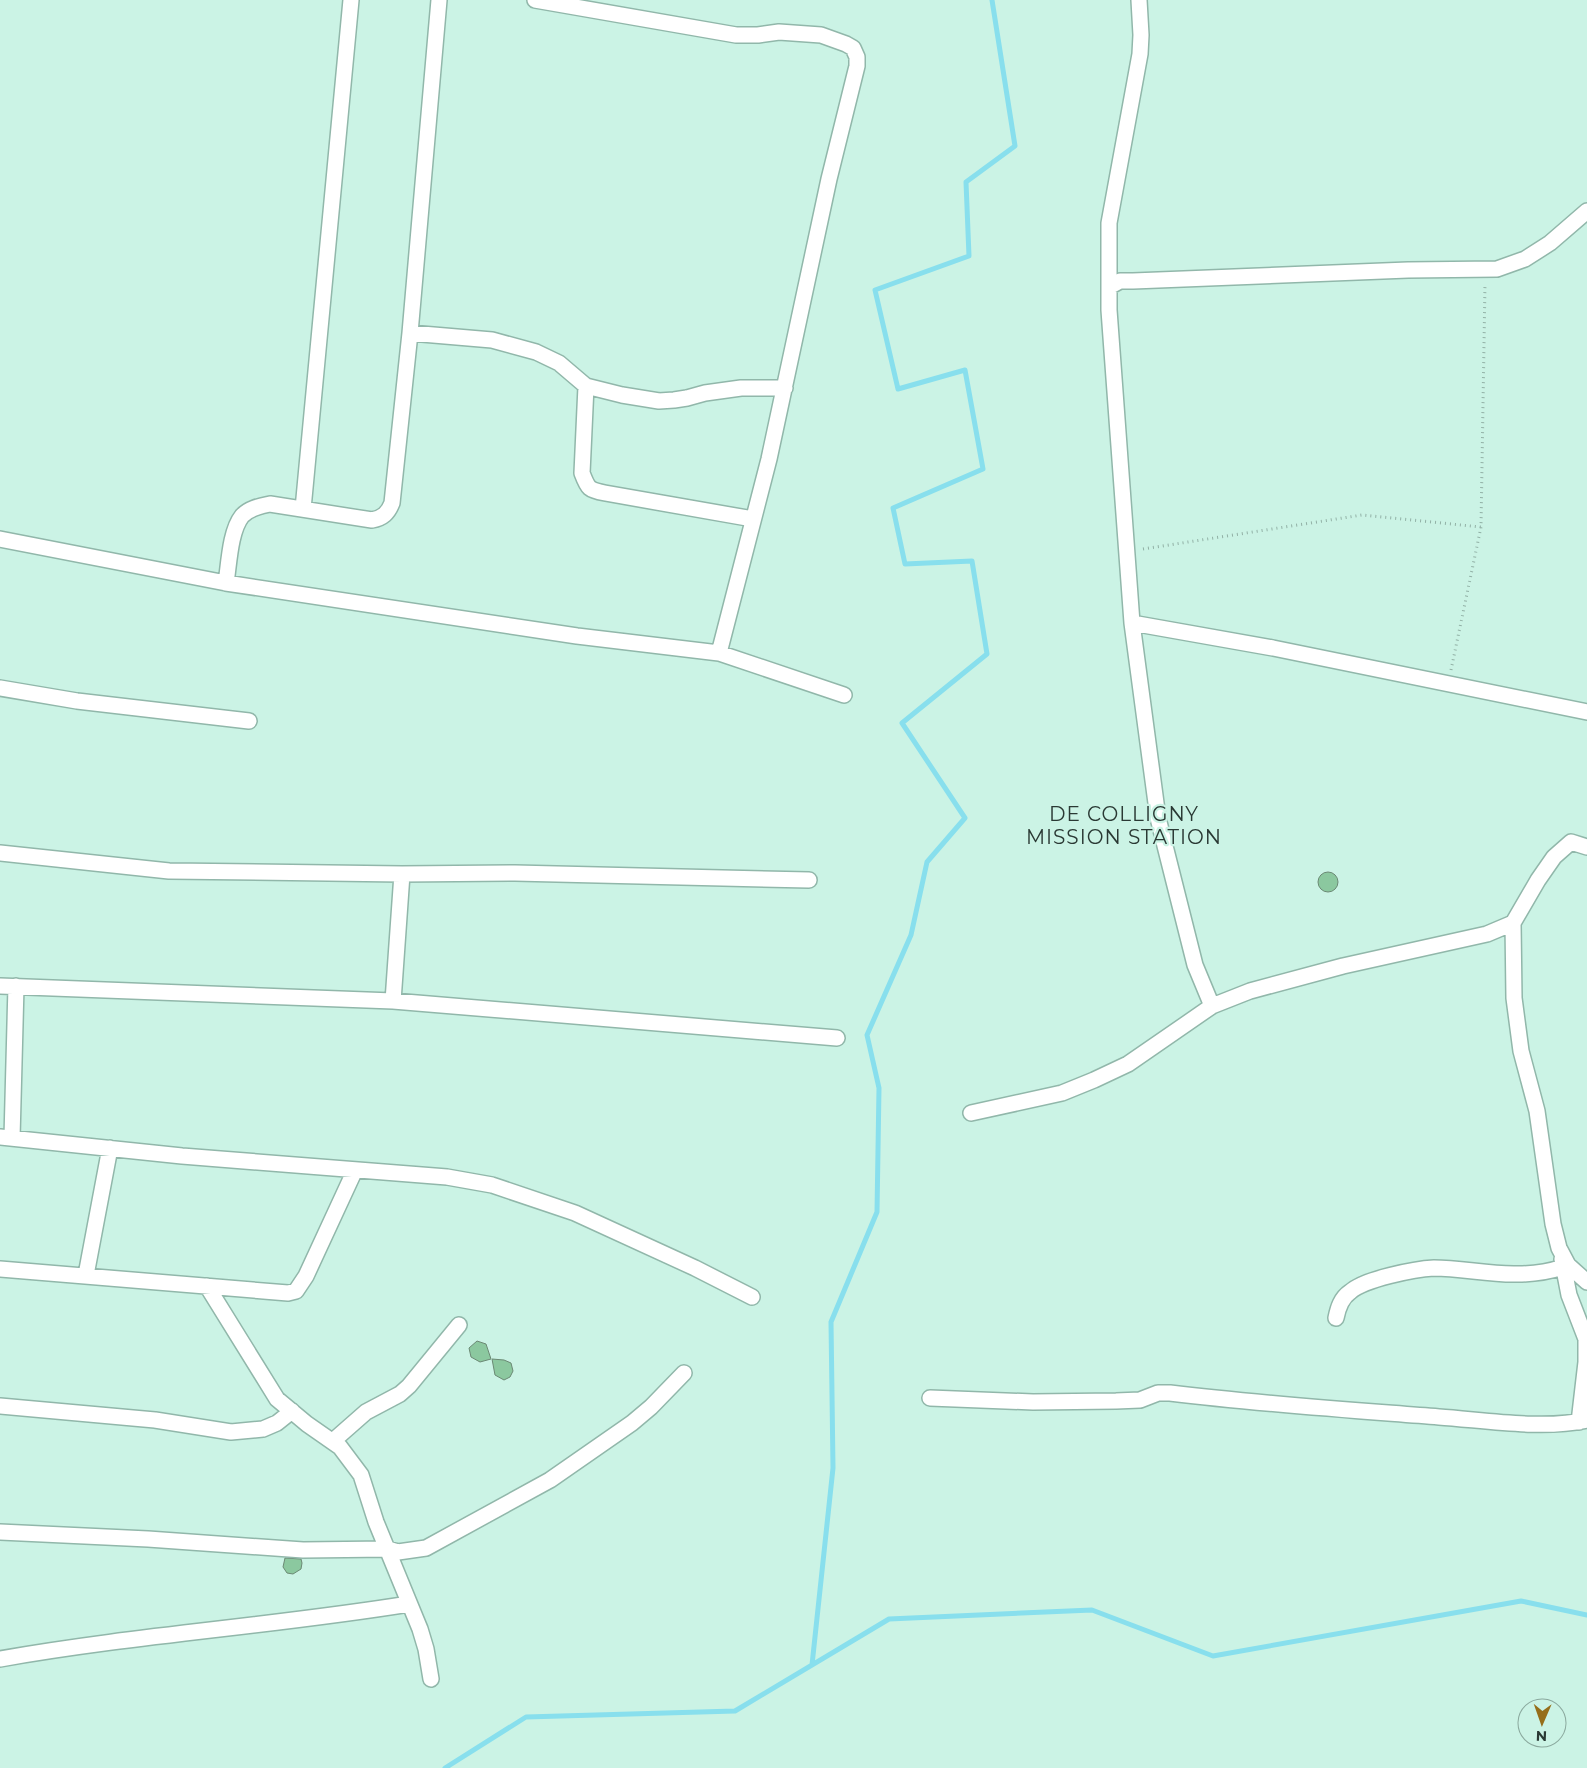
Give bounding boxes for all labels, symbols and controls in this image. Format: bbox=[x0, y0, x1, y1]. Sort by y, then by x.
district label: DE COLLIGNY MISSION STATION bbox=[1026, 802, 1222, 849]
north arrow bbox=[1517, 1698, 1567, 1748]
text: N bbox=[1536, 1727, 1548, 1745]

